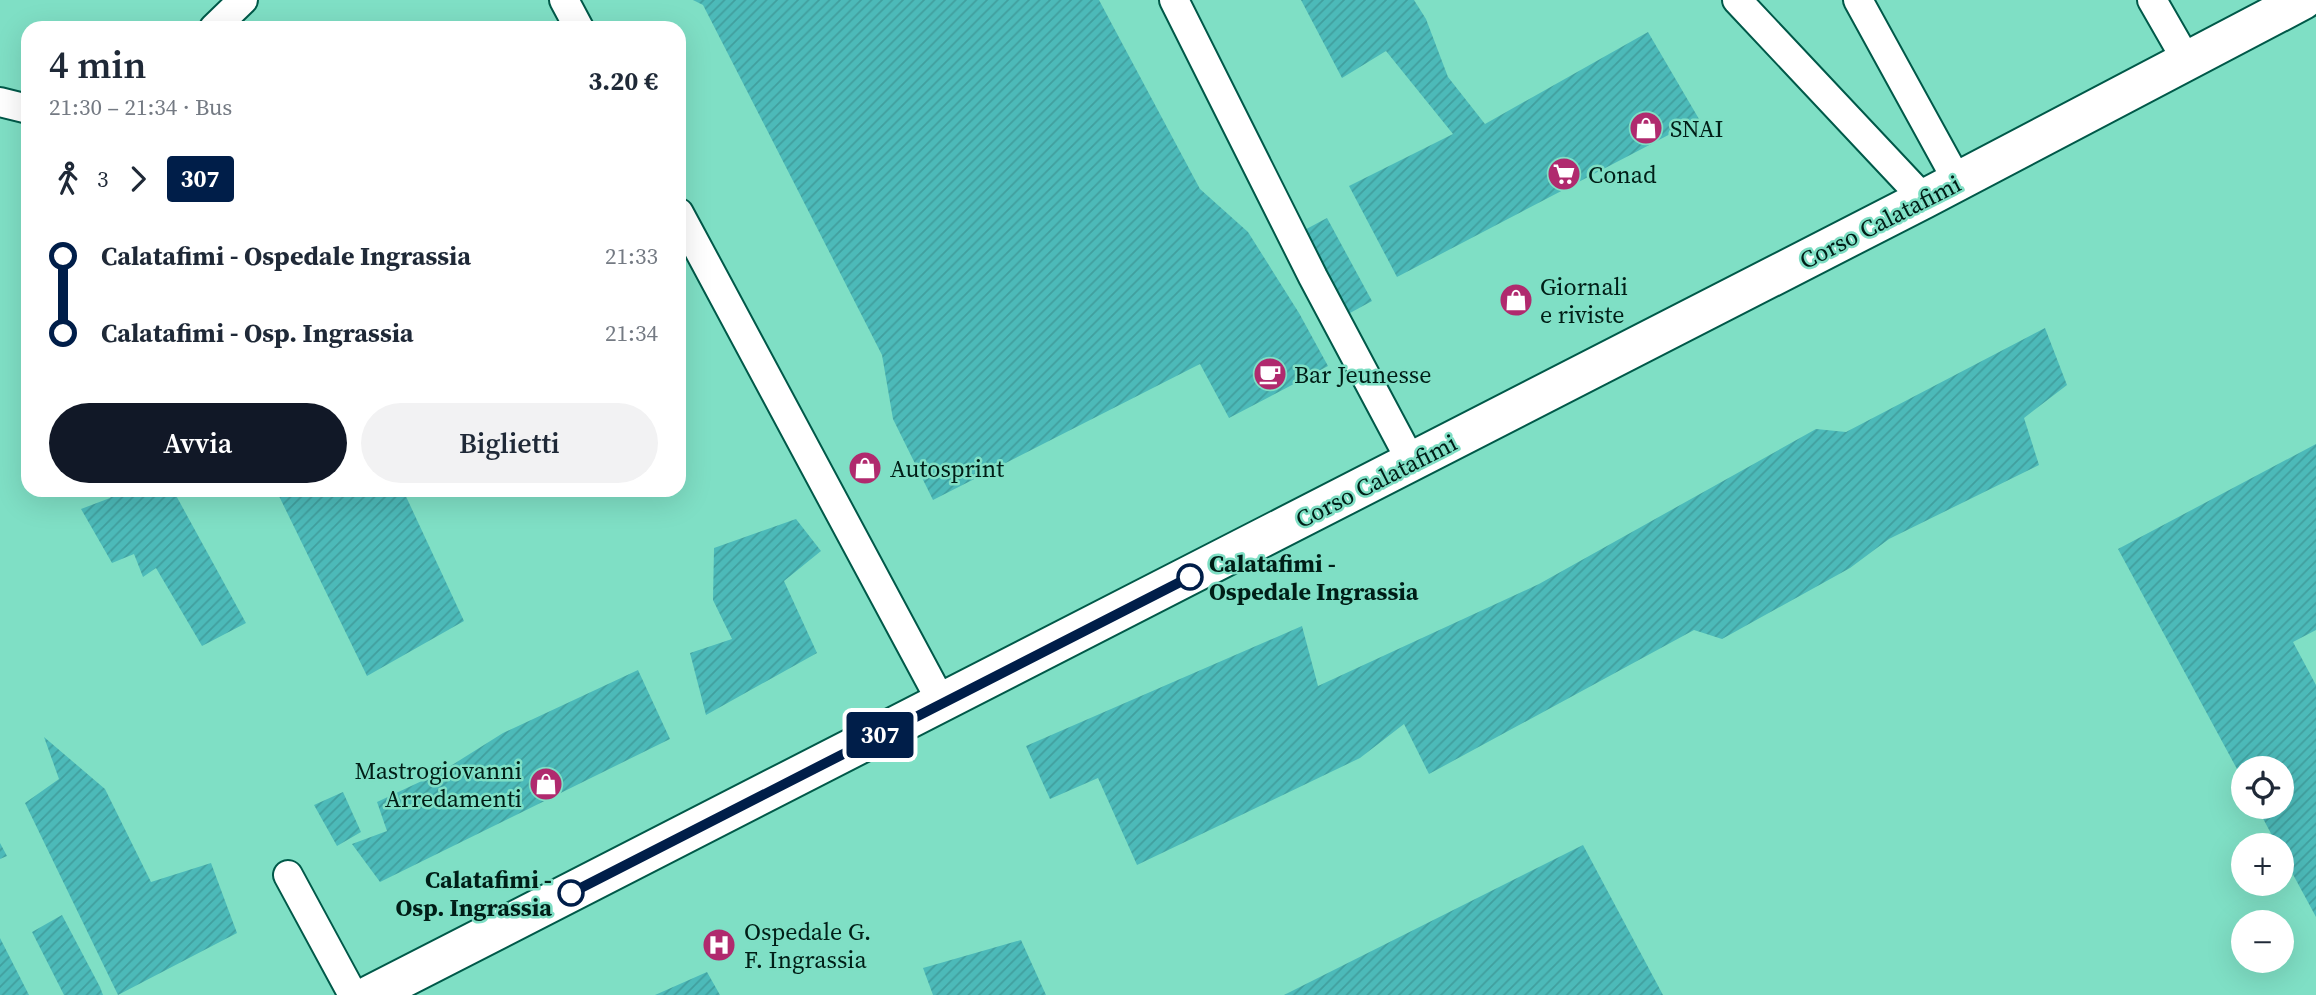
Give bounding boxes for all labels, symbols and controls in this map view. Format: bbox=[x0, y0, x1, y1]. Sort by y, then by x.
text: 4 min bbox=[49, 39, 147, 91]
text: 3.20 € bbox=[588, 63, 658, 99]
text: 21:30 – 21:34 · Bus bbox=[49, 91, 232, 123]
shop icon: SNAI bbox=[1627, 109, 1665, 147]
place label: SNAI bbox=[1670, 112, 1723, 145]
supermarket icon: Conad bbox=[1545, 155, 1583, 193]
place label: Conad bbox=[1588, 158, 1657, 191]
icon: walk bbox=[49, 160, 87, 198]
icon: forward bbox=[119, 160, 157, 198]
text: 307 bbox=[181, 162, 220, 195]
text: 3 bbox=[97, 163, 109, 195]
street label: Corso Calatafimi bbox=[1794, 167, 1966, 277]
text: Calatafimi - Ospedale Ingrassia bbox=[101, 238, 471, 274]
text: 21:33 bbox=[605, 240, 658, 272]
place label: Giornali e riviste bbox=[1540, 270, 1628, 331]
shop icon: Giornali e riviste bbox=[1497, 281, 1535, 319]
text: Calatafimi - Osp. Ingrassia bbox=[101, 315, 414, 351]
text: 21:34 bbox=[605, 317, 658, 349]
cafe icon: Bar Jeunesse bbox=[1251, 355, 1289, 393]
place label: Bar Jeunesse bbox=[1294, 358, 1432, 391]
button: Avvia bbox=[49, 403, 347, 483]
button: Biglietti bbox=[361, 403, 658, 483]
street label: Corso Calatafimi bbox=[1290, 426, 1462, 536]
shop icon: Autosprint bbox=[846, 449, 884, 487]
place label: Autosprint bbox=[890, 452, 1004, 485]
place label: Calatafimi - Ospedale Ingrassia bbox=[1209, 547, 1419, 608]
marker: Calatafimi - Ospedale Ingrassia bbox=[1177, 564, 1203, 590]
line badge: 307 bbox=[840, 712, 920, 758]
text: 307 bbox=[860, 718, 900, 751]
place label: Mastrogiovanni Arredamenti bbox=[354, 754, 522, 815]
map controls bbox=[2231, 756, 2294, 973]
button: locate bbox=[2231, 756, 2294, 819]
shop icon: Mastrogiovanni Arredamenti bbox=[527, 765, 565, 803]
button: + bbox=[2231, 833, 2294, 896]
place label: Calatafimi - Osp. Ingrassia bbox=[395, 863, 552, 924]
marker: Calatafimi - Osp. Ingrassia bbox=[558, 880, 584, 906]
button: − bbox=[2231, 910, 2294, 973]
place label: Ospedale G. F. Ingrassia bbox=[744, 915, 871, 976]
hospital icon: Ospedale G. F. Ingrassia bbox=[700, 926, 738, 964]

